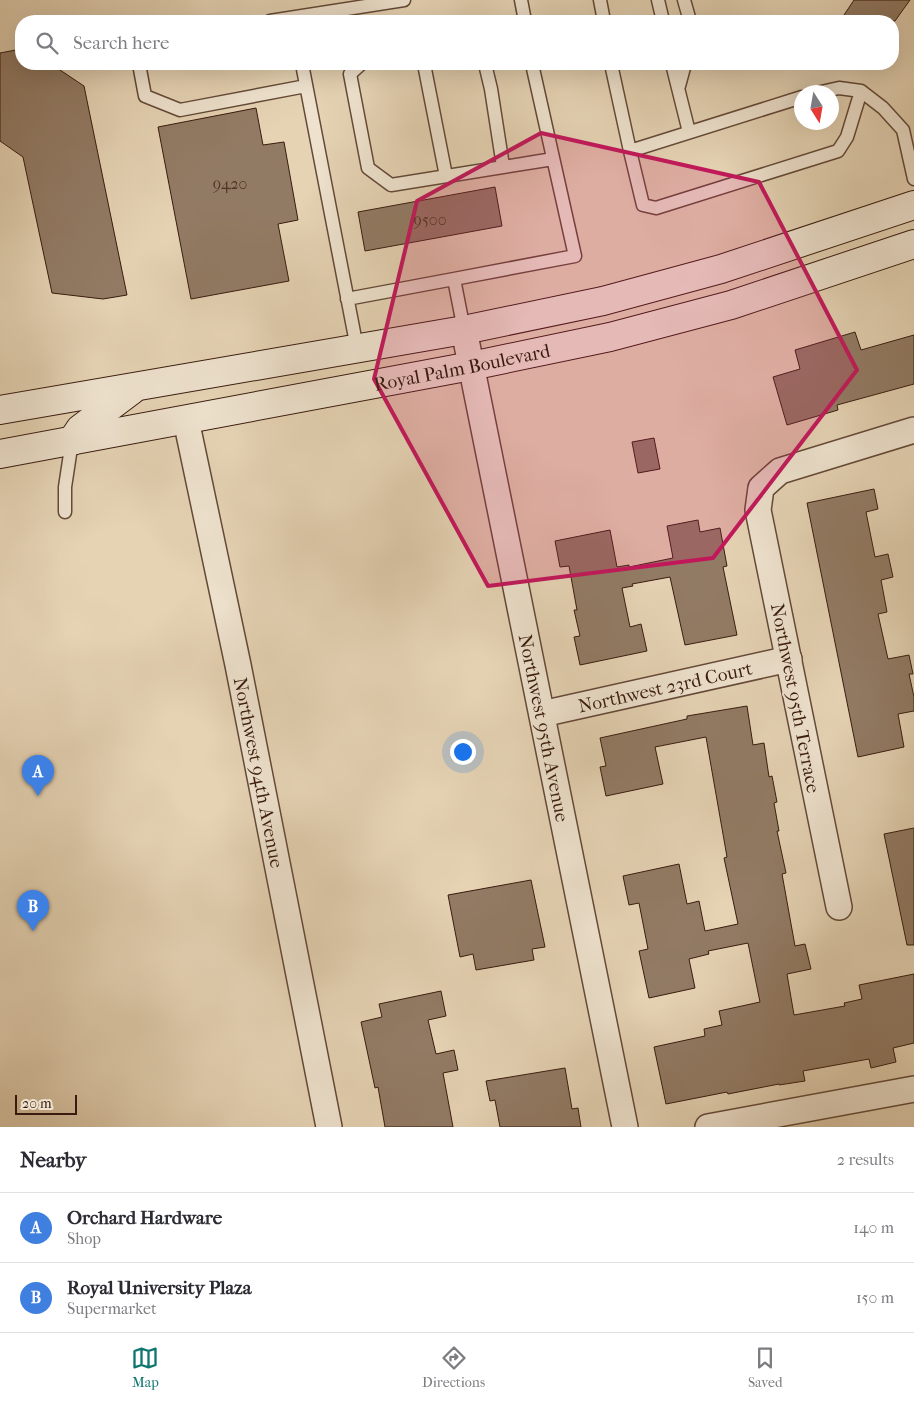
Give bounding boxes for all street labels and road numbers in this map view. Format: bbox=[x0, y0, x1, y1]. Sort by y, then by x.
street label: Royal Palm Boulevard bbox=[372, 340, 553, 396]
street label: Northwest 95th Terrace bbox=[766, 601, 824, 795]
street label: Northwest 95th Avenue bbox=[514, 632, 573, 824]
street label: Northwest 23rd Court bbox=[576, 657, 755, 718]
street label: Northwest 94th Avenue bbox=[229, 675, 288, 870]

